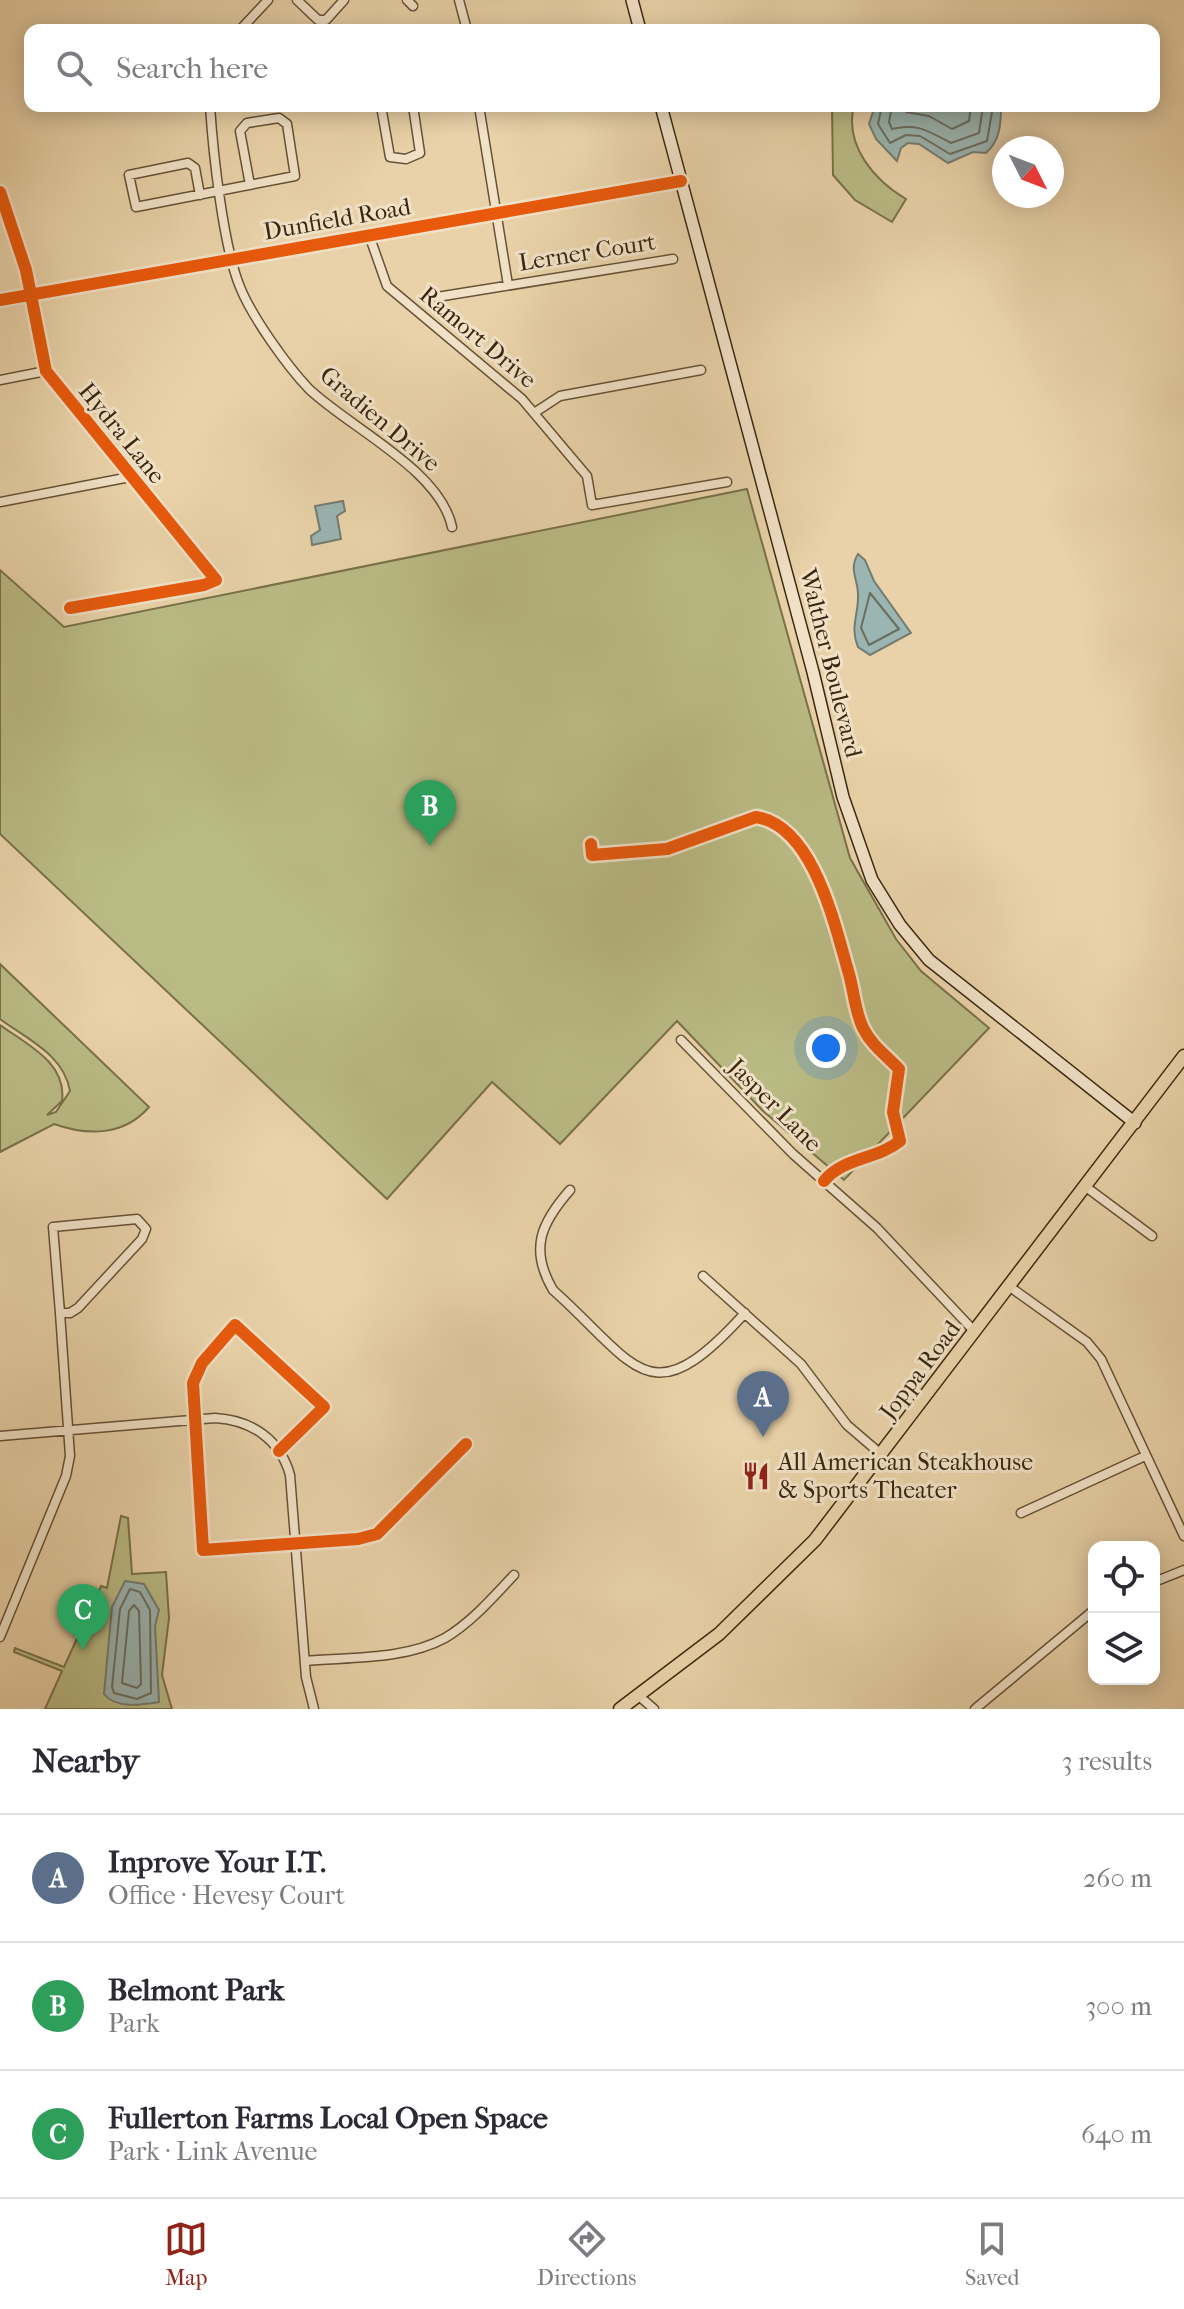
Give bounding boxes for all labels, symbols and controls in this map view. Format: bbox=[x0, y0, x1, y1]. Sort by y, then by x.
search box bbox=[24, 24, 1160, 112]
icon: search bbox=[52, 46, 96, 90]
text: Search here bbox=[116, 51, 268, 86]
north arrow bbox=[992, 136, 1064, 208]
street label: Dunfield Road bbox=[261, 192, 414, 246]
street label: Lerner Court bbox=[517, 227, 658, 277]
street label: Ramort Drive bbox=[414, 280, 542, 394]
street label: Gradien Drive bbox=[314, 361, 446, 477]
street label: Hydra Lane bbox=[73, 377, 171, 489]
street label: Walther Boulevard bbox=[794, 565, 868, 761]
pin: B bbox=[404, 780, 456, 846]
your location bbox=[806, 1028, 846, 1068]
street label: Jasper Lane bbox=[721, 1051, 827, 1157]
street label: Joppa Road bbox=[873, 1314, 967, 1427]
pin: A bbox=[737, 1371, 789, 1437]
place label: All American Steakhouse & Sports Theater bbox=[777, 1448, 1033, 1504]
restaurant icon: All American Steakhouse & Sports Theater bbox=[741, 1461, 771, 1491]
map controls bbox=[1088, 1541, 1160, 1685]
button: locate bbox=[1088, 1541, 1160, 1613]
pin: C bbox=[57, 1584, 109, 1650]
button: layers bbox=[1088, 1613, 1160, 1685]
text: Nearby bbox=[32, 1741, 139, 1781]
text: 3 results bbox=[1062, 1746, 1152, 1777]
text: Inprove Your I.T. bbox=[108, 1845, 326, 1880]
text: A bbox=[50, 1863, 66, 1894]
text: 260 m bbox=[1083, 1863, 1152, 1894]
text: Office · Hevesy Court bbox=[108, 1880, 345, 1911]
text: Belmont Park bbox=[108, 1973, 284, 2008]
text: B bbox=[50, 1991, 66, 2022]
text: 300 m bbox=[1085, 1991, 1152, 2022]
text: Park bbox=[108, 2008, 160, 2039]
text: Fullerton Farms Local Open Space bbox=[108, 2101, 548, 2136]
text: C bbox=[49, 2119, 67, 2150]
text: 640 m bbox=[1081, 2119, 1152, 2150]
text: Park · Link Avenue bbox=[108, 2136, 317, 2167]
tab: Map bbox=[164, 2217, 208, 2291]
tab: Directions bbox=[537, 2217, 636, 2291]
tab: Saved bbox=[965, 2217, 1020, 2291]

